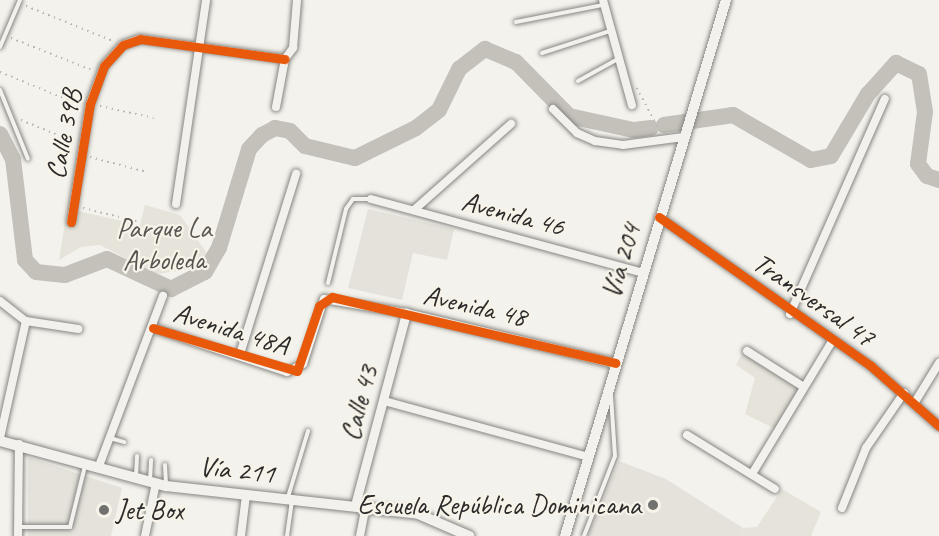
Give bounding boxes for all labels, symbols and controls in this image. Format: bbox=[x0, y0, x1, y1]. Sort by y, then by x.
street label: Calle 39B bbox=[39, 86, 89, 182]
street label: Avenida 46 bbox=[458, 184, 568, 244]
park label: Parque La Arboleda bbox=[116, 211, 212, 277]
street label: Vía 204 bbox=[594, 220, 648, 302]
street label: Transversal 47 bbox=[747, 246, 881, 354]
street label: Avenida 48 bbox=[420, 278, 530, 334]
street label: Avenida 48A bbox=[169, 296, 293, 362]
street label: Calle 43 bbox=[333, 362, 385, 444]
street label: Vía 211 bbox=[198, 449, 276, 491]
place label: Escuela República Dominicana bbox=[357, 488, 641, 522]
place label: Jet Box bbox=[116, 493, 183, 527]
marker: Escuela República Dominicana bbox=[646, 498, 660, 512]
marker: Jet Box bbox=[97, 503, 111, 517]

